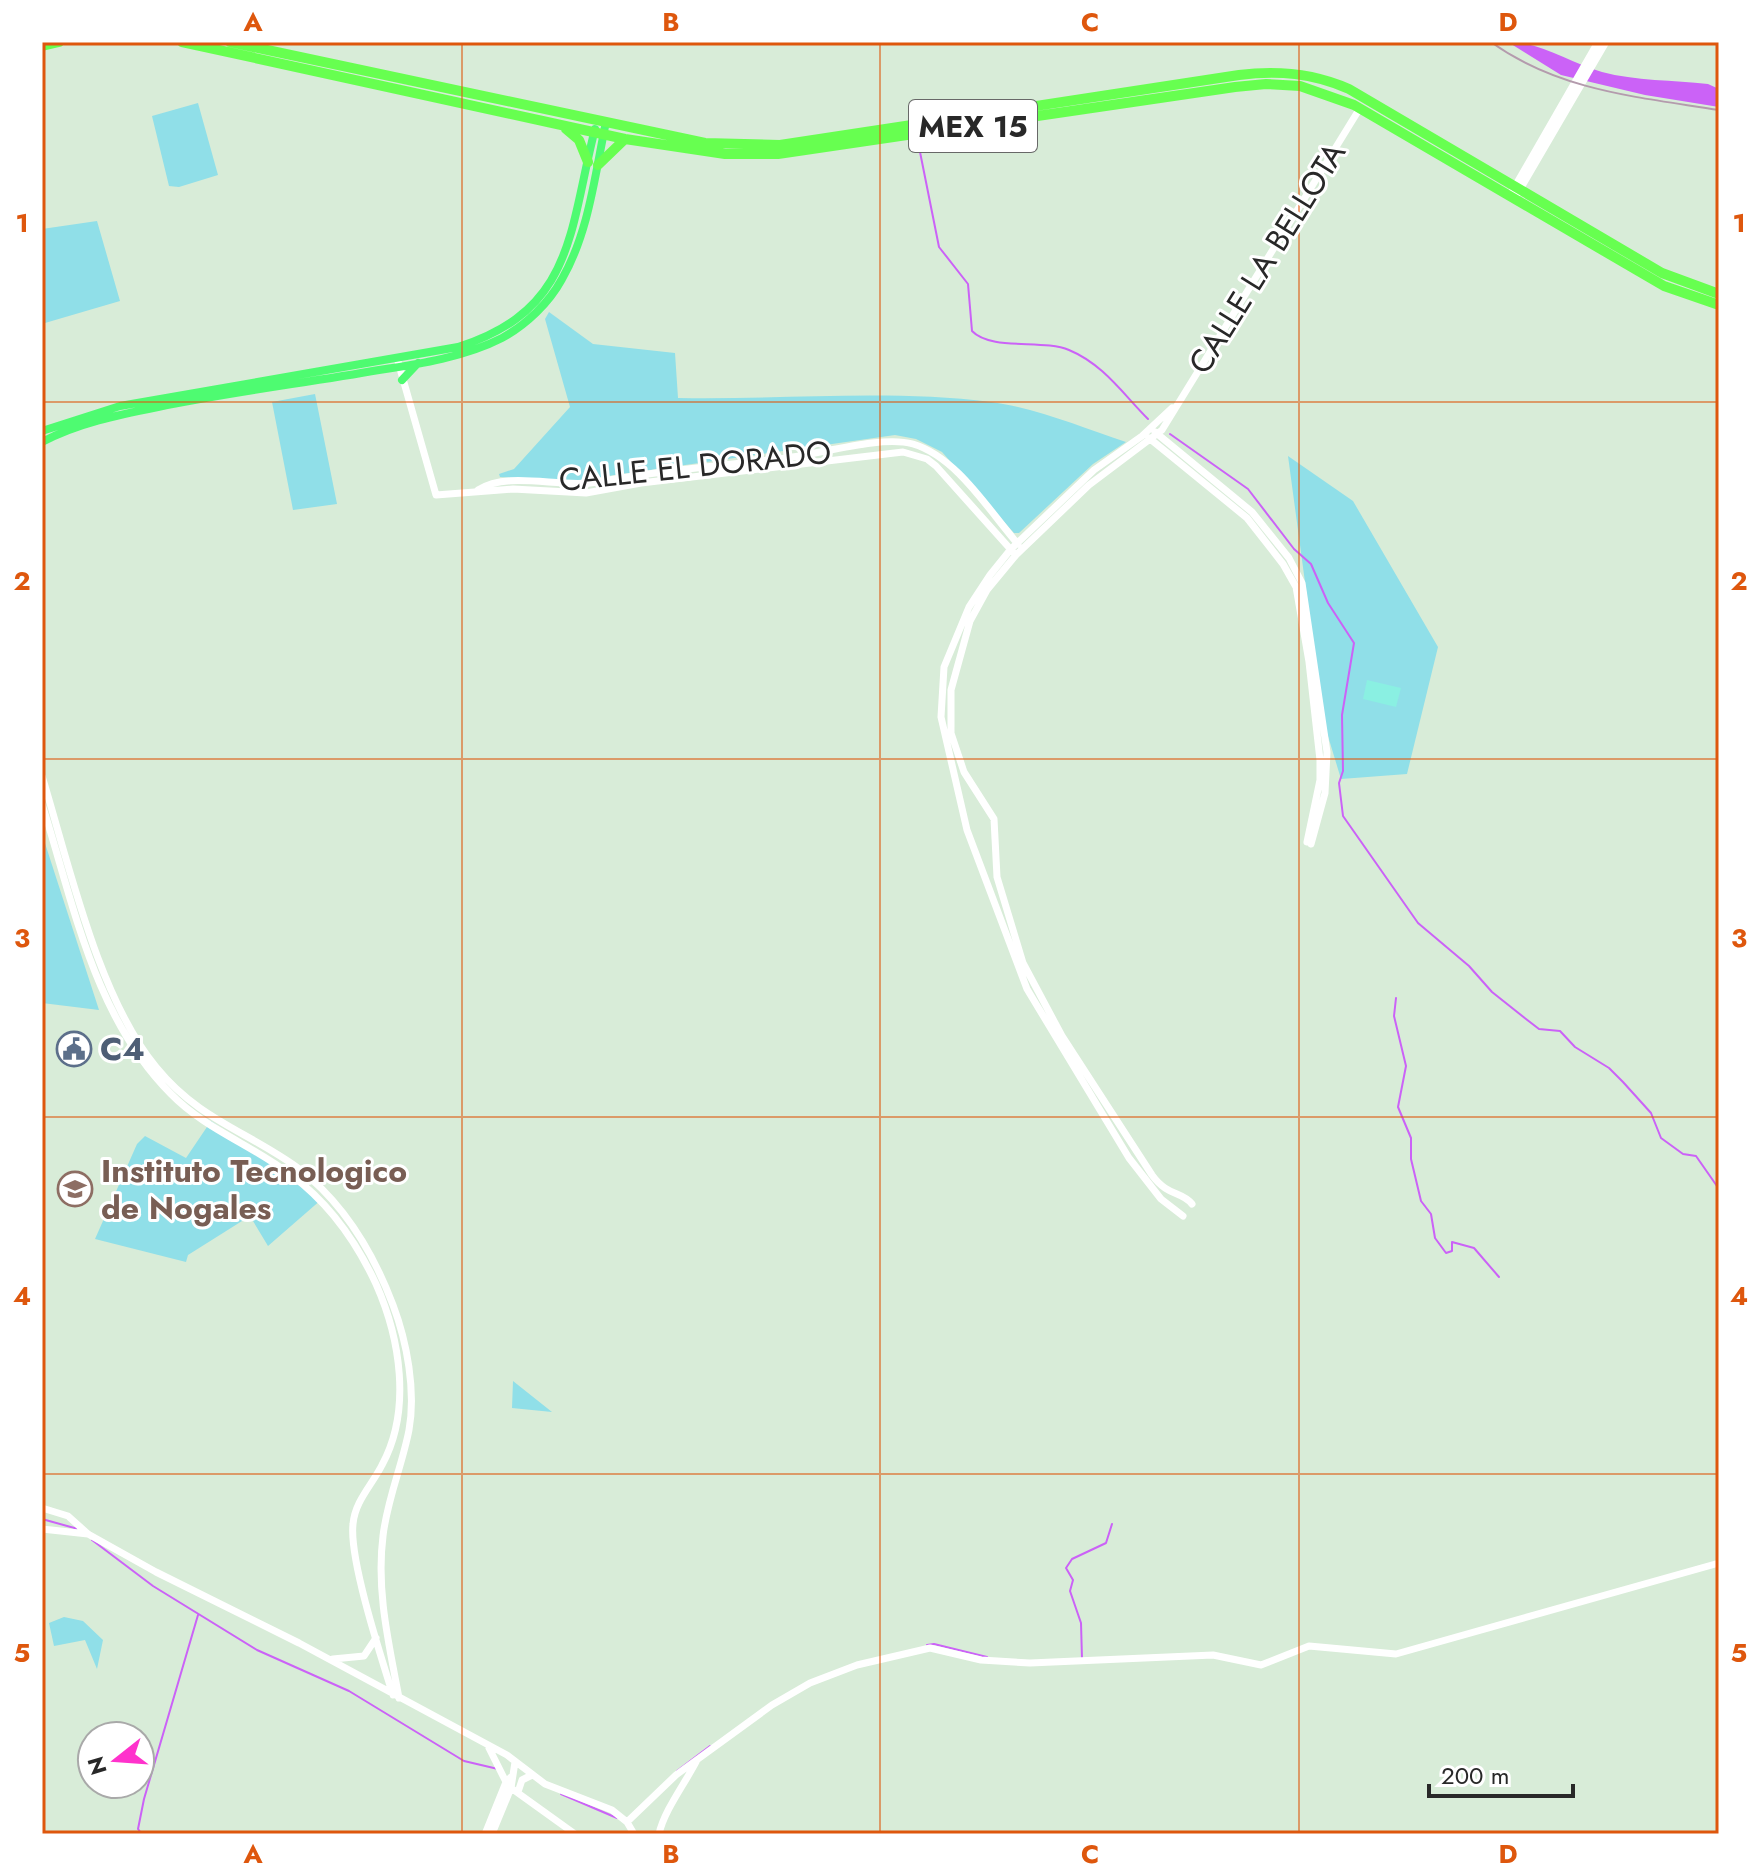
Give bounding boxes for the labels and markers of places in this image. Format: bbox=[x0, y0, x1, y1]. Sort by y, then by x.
place label: C4 bbox=[100, 1026, 145, 1072]
public building icon: C4 bbox=[55, 1030, 93, 1068]
place label: Instituto Tecnologico de Nogales bbox=[101, 1148, 407, 1231]
school or university icon: Instituto Tecnologico de Nogales bbox=[56, 1170, 94, 1208]

